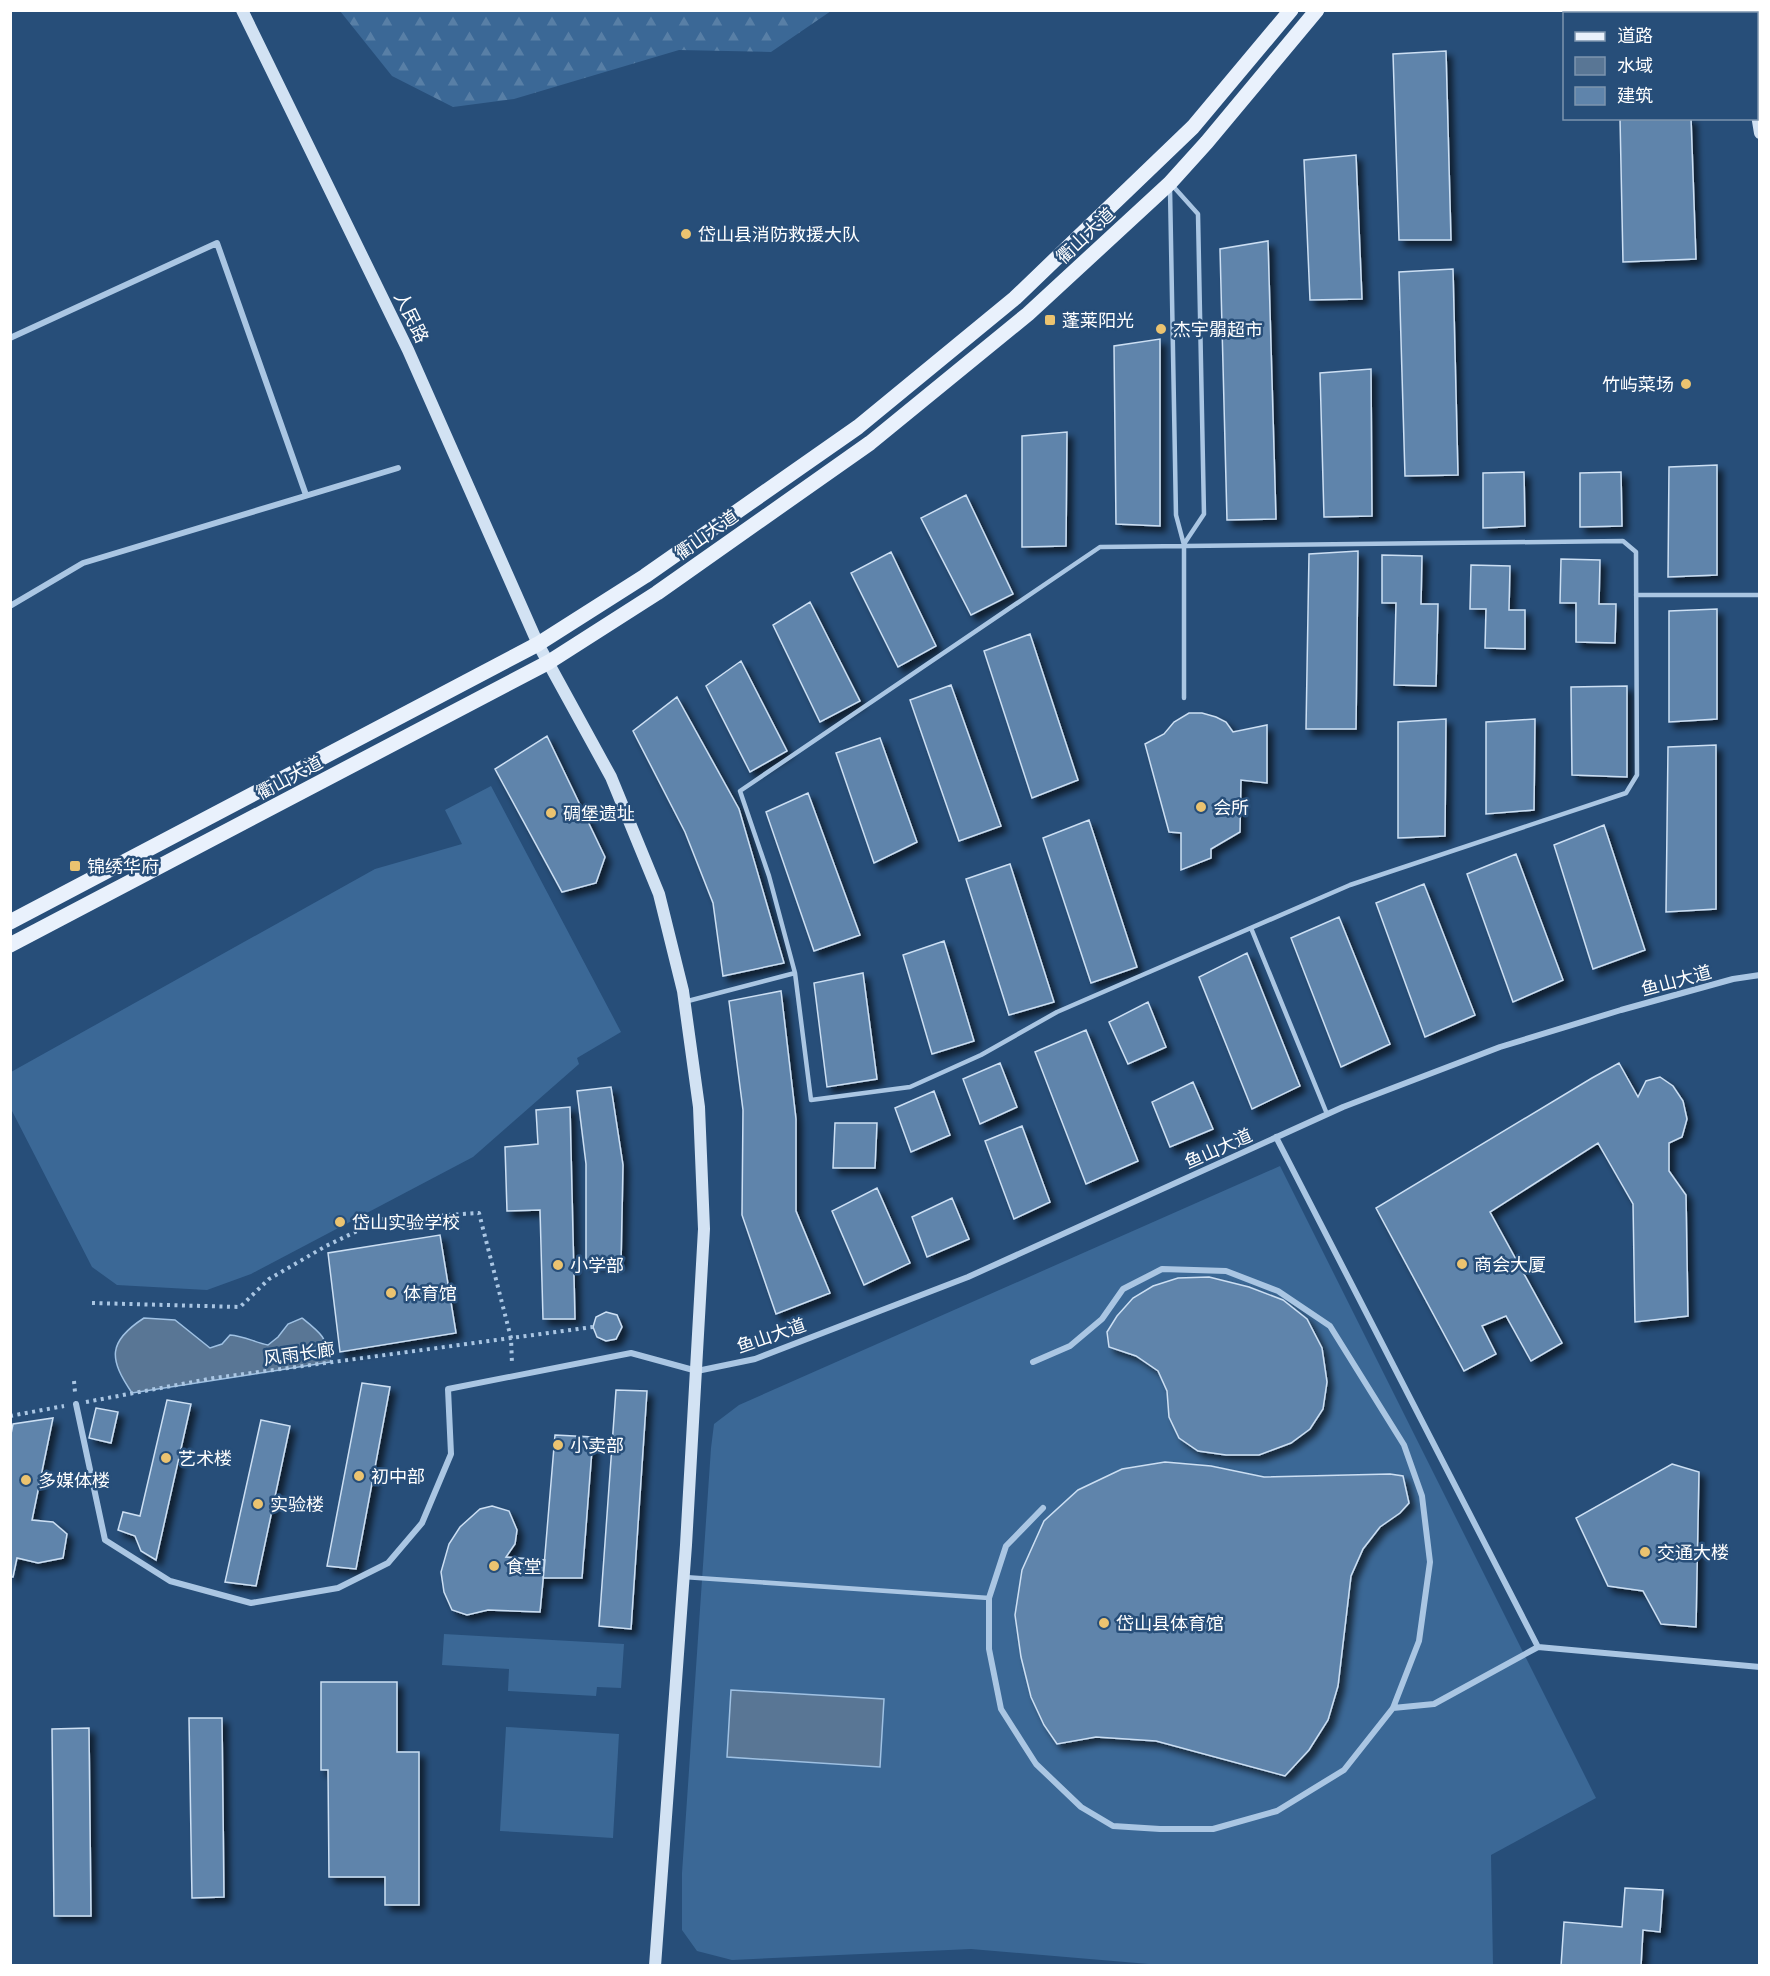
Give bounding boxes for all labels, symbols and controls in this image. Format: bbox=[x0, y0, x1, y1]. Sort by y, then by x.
legend bbox=[1563, 12, 1758, 120]
text: 道路 bbox=[1617, 23, 1653, 47]
text: 水域 bbox=[1617, 53, 1653, 77]
text: 建筑 bbox=[1617, 83, 1653, 107]
street label: 衢山大道 bbox=[1050, 202, 1120, 268]
place label: 岱山县消防救援大队 bbox=[698, 222, 860, 246]
marker: 岱山县消防救援大队 bbox=[679, 227, 693, 241]
street label: 人民路 bbox=[389, 287, 435, 347]
place label: 蓬莱阳光 bbox=[1062, 308, 1134, 332]
marker: 蓬莱阳光 bbox=[1043, 313, 1057, 327]
place label: 杰宇朤超市 bbox=[1173, 317, 1263, 341]
marker: 杰宇朤超市 bbox=[1154, 322, 1168, 336]
place label: 竹屿菜场 bbox=[1602, 372, 1674, 396]
marker: 竹屿菜场 bbox=[1679, 377, 1693, 391]
street label: 衢山大道 bbox=[670, 504, 742, 564]
street label: 衢山大道 bbox=[252, 750, 326, 804]
place label: 会所 bbox=[1213, 795, 1249, 819]
marker: 会所 bbox=[1194, 800, 1208, 814]
place label: 碉堡遗址 bbox=[563, 801, 635, 825]
marker: 碉堡遗址 bbox=[544, 806, 558, 820]
place label: 锦绣华府 bbox=[87, 854, 159, 878]
marker: 锦绣华府 bbox=[68, 859, 82, 873]
street label: 鱼山大道 bbox=[1638, 959, 1714, 1001]
street label: 鱼山大道 bbox=[1180, 1122, 1256, 1174]
place label: 岱山实验学校 bbox=[352, 1210, 460, 1234]
marker: 岱山实验学校 bbox=[333, 1215, 347, 1229]
place label: 商会大厦 bbox=[1474, 1252, 1546, 1276]
place label: 小学部 bbox=[570, 1253, 624, 1277]
marker: 商会大厦 bbox=[1455, 1257, 1469, 1271]
marker: 小学部 bbox=[551, 1258, 565, 1272]
place label: 体育馆 bbox=[403, 1281, 457, 1305]
marker: 体育馆 bbox=[384, 1286, 398, 1300]
street label: 鱼山大道 bbox=[733, 1312, 809, 1358]
street label: 风雨长廊 bbox=[262, 1336, 336, 1370]
place label: 小卖部 bbox=[570, 1433, 624, 1457]
marker: 小卖部 bbox=[551, 1438, 565, 1452]
place label: 艺术楼 bbox=[178, 1446, 232, 1470]
marker: 艺术楼 bbox=[159, 1451, 173, 1465]
place label: 初中部 bbox=[371, 1464, 425, 1488]
place label: 多媒体楼 bbox=[38, 1468, 110, 1492]
marker: 初中部 bbox=[352, 1469, 366, 1483]
marker: 多媒体楼 bbox=[19, 1473, 33, 1487]
place label: 实验楼 bbox=[270, 1492, 324, 1516]
marker: 实验楼 bbox=[251, 1497, 265, 1511]
place label: 交通大楼 bbox=[1657, 1540, 1729, 1564]
marker: 交通大楼 bbox=[1638, 1545, 1652, 1559]
place label: 食堂 bbox=[506, 1554, 542, 1578]
marker: 食堂 bbox=[487, 1559, 501, 1573]
place label: 岱山县体育馆 bbox=[1116, 1611, 1224, 1635]
marker: 岱山县体育馆 bbox=[1097, 1616, 1111, 1630]

